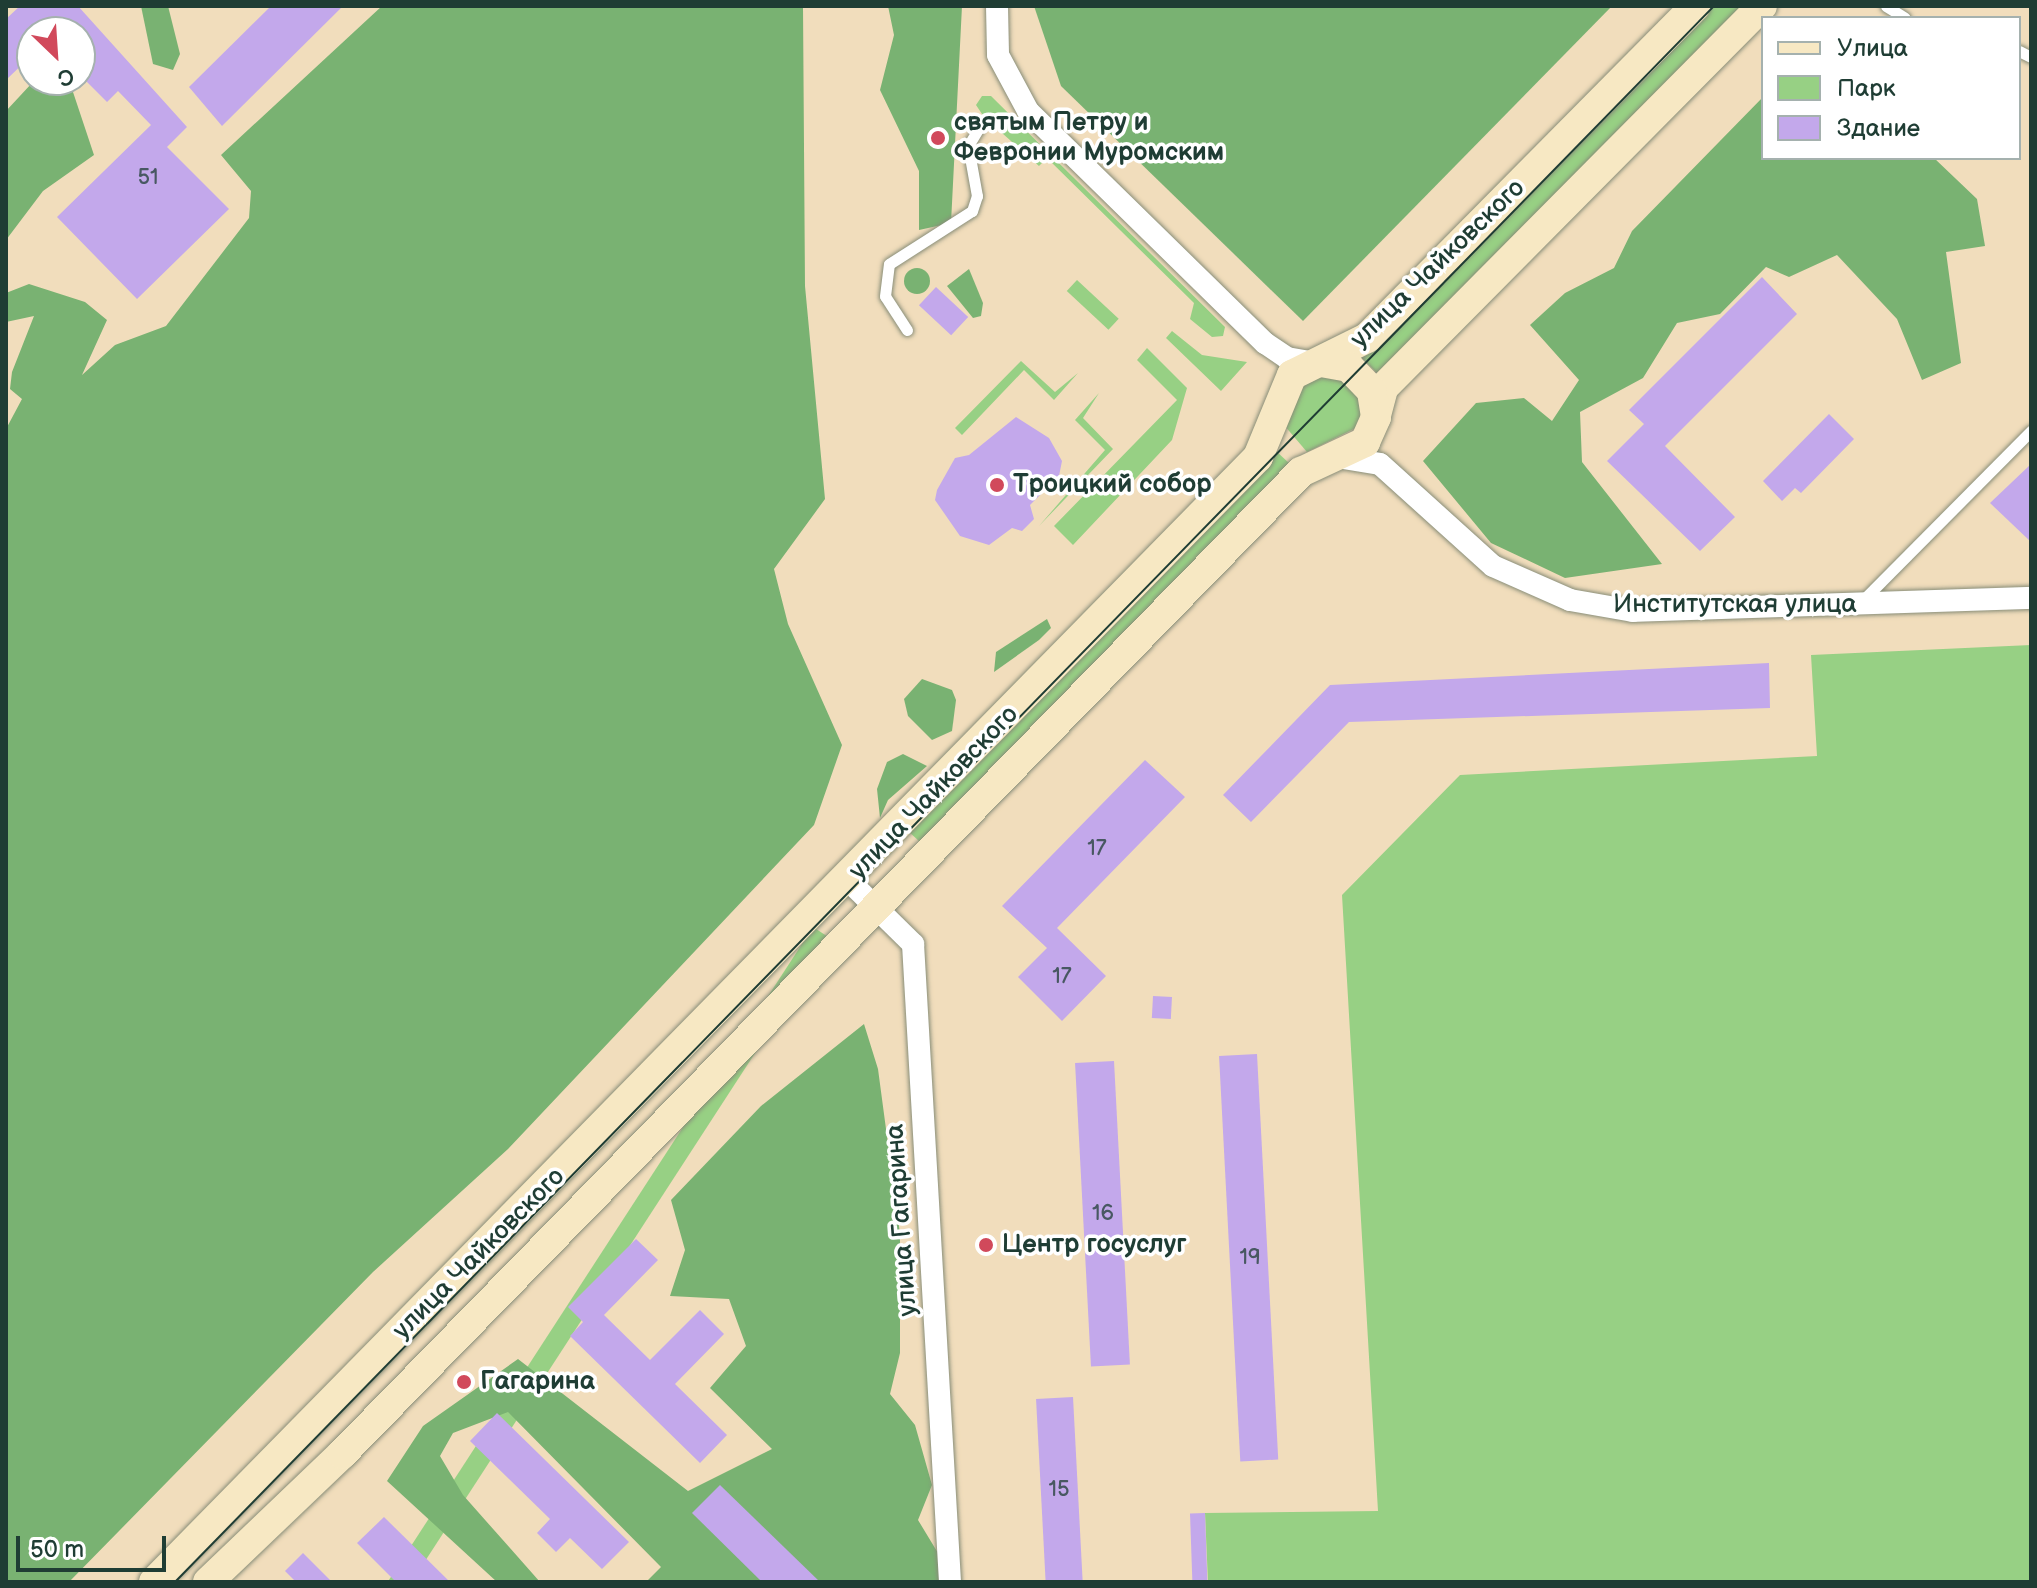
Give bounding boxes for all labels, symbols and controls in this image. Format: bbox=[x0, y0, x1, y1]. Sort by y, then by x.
north arrow bbox=[16, 16, 96, 96]
legend bbox=[1761, 16, 2021, 160]
text: Улица bbox=[1837, 34, 1908, 63]
text: С bbox=[53, 61, 78, 92]
text: Парк bbox=[1837, 74, 1895, 103]
place label: святым Петру и Февронии Муромским bbox=[954, 107, 1224, 168]
text: Здание bbox=[1837, 114, 1920, 143]
marker: святым Петру и Февронии Муромским bbox=[929, 129, 947, 147]
house number: 51 bbox=[137, 165, 159, 191]
street label: улица Чайковского bbox=[1344, 173, 1532, 355]
place label: Троицкий собор bbox=[1013, 469, 1212, 501]
marker: Троицкий собор bbox=[988, 476, 1006, 494]
street label: Институтская улица bbox=[1613, 589, 1857, 621]
street label: улица Чайковского bbox=[843, 699, 1025, 887]
house number: 17 bbox=[1087, 836, 1107, 862]
house number: 17 bbox=[1052, 964, 1072, 990]
street label: улица Гагарина bbox=[880, 1123, 924, 1317]
street label: улица Чайковского bbox=[387, 1162, 571, 1346]
house number: 16 bbox=[1092, 1201, 1114, 1227]
place label: Центр госуслуг bbox=[1002, 1229, 1187, 1261]
marker: Центр госуслуг bbox=[977, 1236, 995, 1254]
house number: 19 bbox=[1239, 1245, 1261, 1271]
place label: Гагарина bbox=[480, 1366, 595, 1398]
marker: Гагарина bbox=[455, 1373, 473, 1391]
house number: 15 bbox=[1048, 1477, 1070, 1503]
scale bar bbox=[20, 1520, 170, 1570]
text: 50 m bbox=[30, 1535, 84, 1564]

